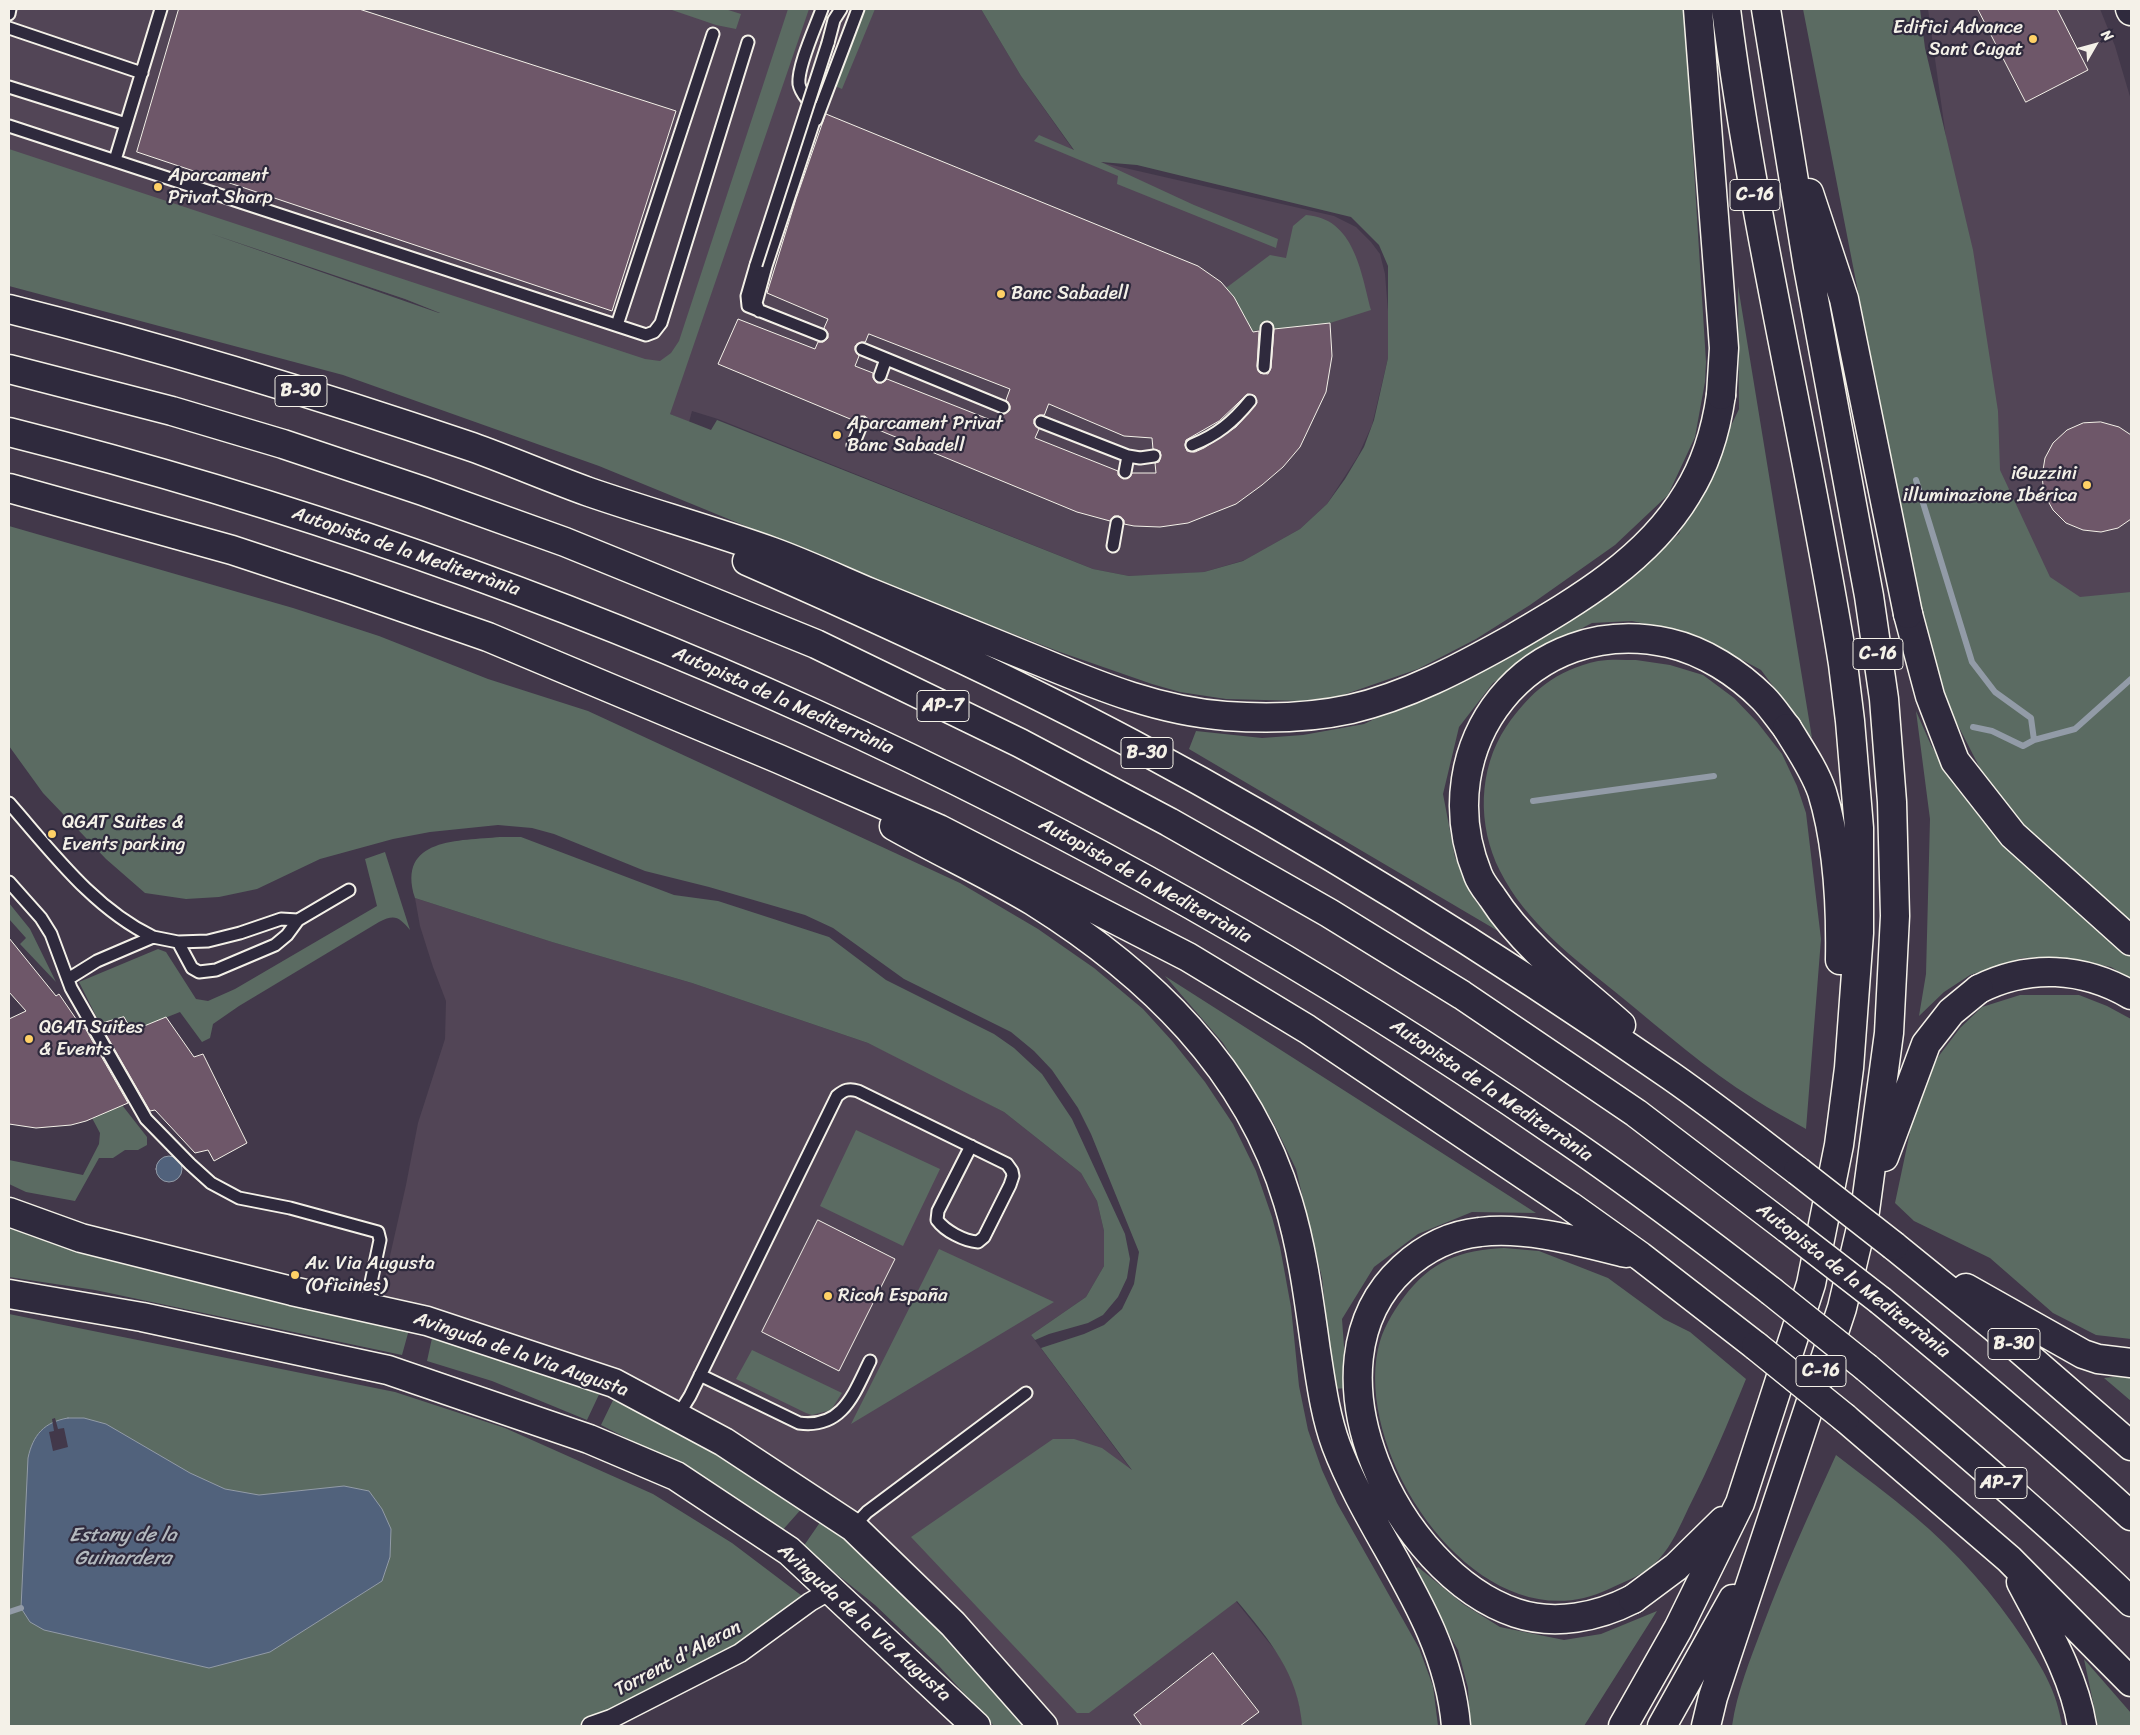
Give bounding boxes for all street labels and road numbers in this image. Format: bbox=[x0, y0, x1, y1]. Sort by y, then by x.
road number: C-16 bbox=[1730, 180, 1780, 210]
road number: B-30 bbox=[275, 376, 327, 406]
street label: Autopista de la Mediterrània bbox=[289, 502, 523, 602]
road number: C-16 bbox=[1853, 639, 1903, 670]
street label: Autopista de la Mediterrània bbox=[669, 642, 897, 760]
road number: AP-7 bbox=[917, 690, 969, 721]
road number: B-30 bbox=[1121, 738, 1173, 768]
street label: Autopista de la Mediterrània bbox=[1035, 813, 1255, 949]
street label: Autopista de la Mediterrània bbox=[1385, 1015, 1597, 1167]
street label: Autopista de la Mediterrània bbox=[1752, 1198, 1954, 1364]
street label: Avinguda de la Via Augusta bbox=[411, 1308, 631, 1402]
road number: B-30 bbox=[1988, 1328, 2040, 1360]
road number: C-16 bbox=[1796, 1355, 1846, 1386]
road number: AP-7 bbox=[1975, 1468, 2027, 1499]
street label: Avinguda de la Via Augusta bbox=[773, 1539, 955, 1707]
street label: Torrent d'Aleran bbox=[611, 1616, 745, 1702]

